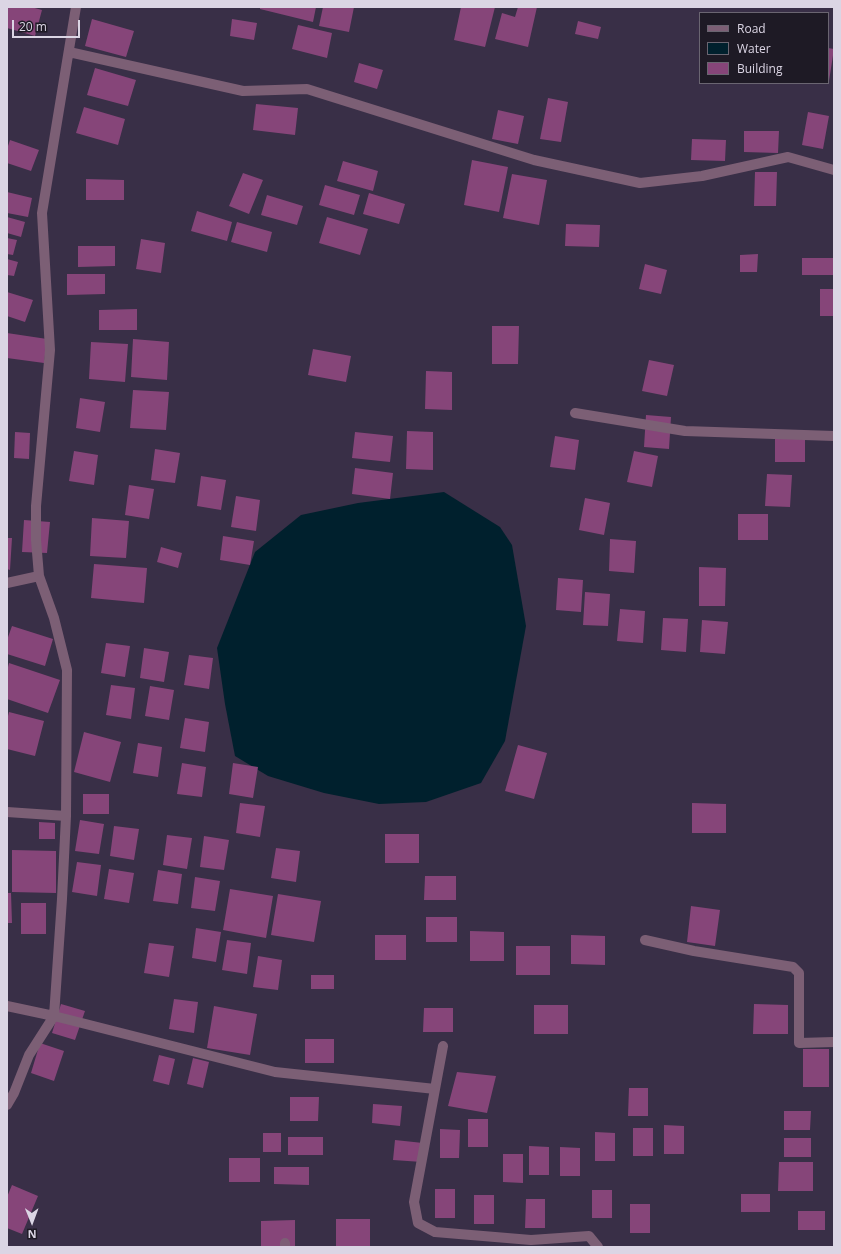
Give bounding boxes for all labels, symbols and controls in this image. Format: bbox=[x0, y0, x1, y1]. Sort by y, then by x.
scale bar bbox=[14, 12, 82, 38]
legend bbox=[699, 12, 829, 84]
text: 20 m bbox=[19, 18, 47, 35]
text: Road bbox=[737, 20, 766, 37]
text: Water bbox=[737, 40, 771, 57]
text: Building bbox=[737, 60, 782, 77]
north arrow bbox=[12, 1202, 52, 1242]
text: N bbox=[28, 1227, 37, 1242]

